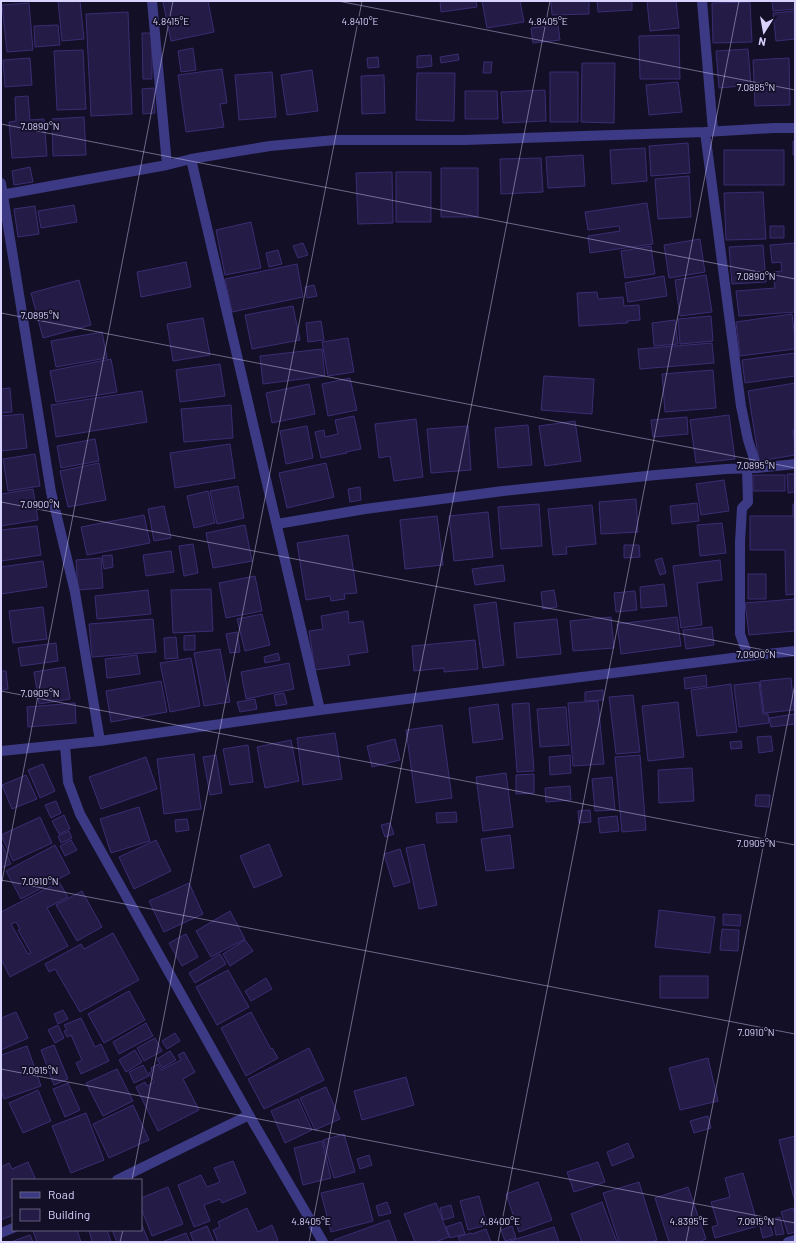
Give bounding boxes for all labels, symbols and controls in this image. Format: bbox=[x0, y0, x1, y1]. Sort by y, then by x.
north arrow bbox=[744, 12, 784, 52]
text: 4.8415°E bbox=[153, 15, 189, 27]
text: 4.8410°E bbox=[341, 15, 379, 27]
text: 4.8405°E bbox=[528, 15, 568, 27]
text: N bbox=[757, 35, 767, 49]
text: 7.0885°N bbox=[737, 81, 775, 93]
text: 7.0890°N bbox=[20, 120, 60, 132]
text: 7.0890°N bbox=[736, 270, 776, 282]
text: 7.0895°N bbox=[21, 309, 59, 321]
text: 7.0895°N bbox=[737, 459, 775, 471]
text: 7.0900°N bbox=[20, 498, 60, 510]
text: 7.0900°N bbox=[736, 648, 776, 660]
text: 7.0905°N bbox=[21, 687, 59, 699]
text: 7.0905°N bbox=[737, 837, 775, 849]
text: 7.0910°N bbox=[21, 875, 59, 887]
text: 7.0910°N bbox=[737, 1026, 775, 1038]
text: 7.0915°N bbox=[22, 1064, 58, 1076]
legend bbox=[12, 1179, 142, 1231]
text: Road bbox=[48, 1187, 75, 1201]
text: Building bbox=[48, 1207, 90, 1221]
text: 4.8405°E bbox=[291, 1215, 331, 1227]
text: 4.8400°E bbox=[480, 1215, 520, 1227]
text: 4.8395°E bbox=[670, 1215, 708, 1227]
text: 7.0915°N bbox=[738, 1215, 774, 1227]

